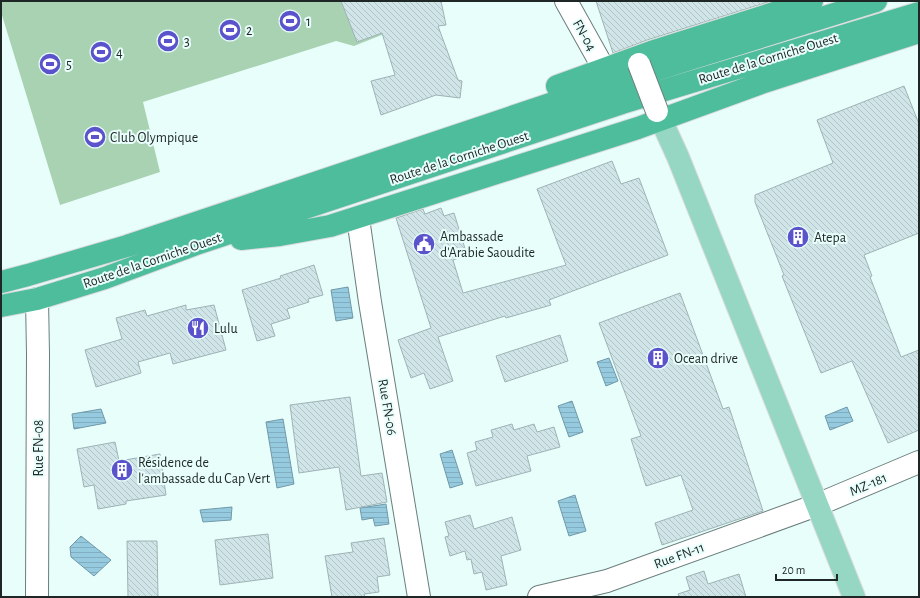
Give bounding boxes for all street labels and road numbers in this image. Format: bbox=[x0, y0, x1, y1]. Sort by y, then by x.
street label: FN-04 bbox=[570, 17, 599, 54]
street label: Route de la Corniche Ouest bbox=[697, 31, 840, 87]
street label: Route de la Corniche Ouest bbox=[388, 129, 531, 187]
street label: Route de la Corniche Ouest bbox=[82, 231, 224, 291]
street label: Rue FN-06 bbox=[375, 378, 399, 436]
street label: Rue FN-08 bbox=[32, 420, 46, 476]
street label: MZ-181 bbox=[848, 471, 889, 499]
street label: Rue FN-11 bbox=[652, 540, 706, 572]

